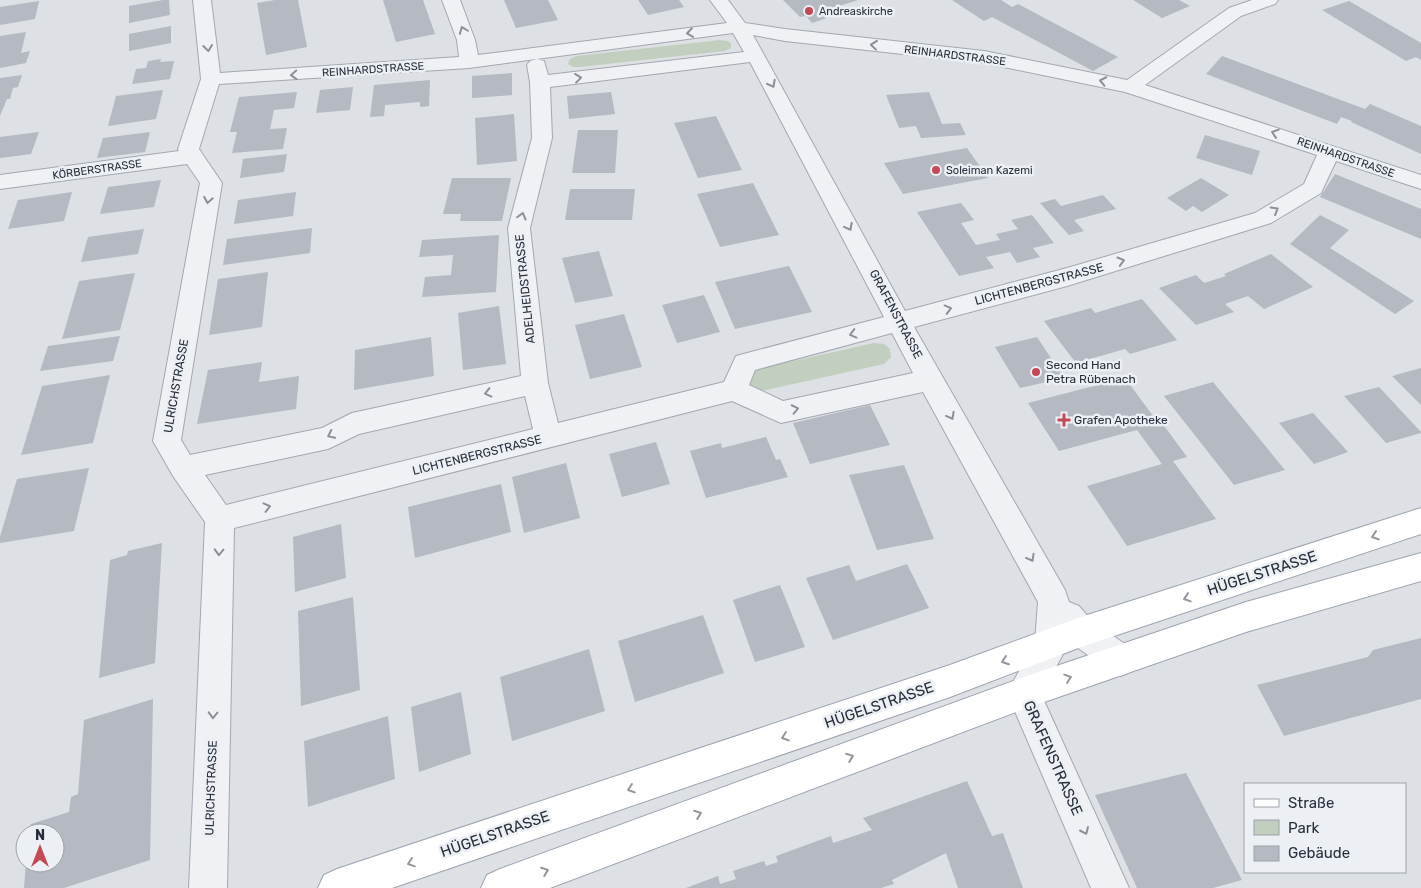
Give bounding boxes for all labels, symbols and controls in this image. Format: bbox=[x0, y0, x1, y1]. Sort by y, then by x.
marker: Andreaskirche bbox=[803, 5, 815, 17]
place label: Andreaskirche bbox=[819, 5, 893, 18]
one-way arrow bbox=[459, 27, 469, 35]
one-way arrow bbox=[686, 28, 695, 38]
one-way arrow bbox=[869, 40, 877, 51]
street label: REINHARDSTRASSE bbox=[903, 43, 1007, 68]
one-way arrow bbox=[202, 45, 213, 53]
street label: REINHARDSTRASSE bbox=[321, 59, 425, 80]
one-way arrow bbox=[290, 70, 298, 80]
one-way arrow bbox=[574, 73, 582, 84]
one-way arrow bbox=[1099, 76, 1107, 87]
one-way arrow bbox=[765, 79, 775, 88]
one-way arrow bbox=[1272, 129, 1280, 139]
street label: REINHARDSTRASSE bbox=[1295, 135, 1397, 180]
street label: KÖRBERSTRASSE bbox=[52, 157, 143, 182]
marker: Soleiman Kazemi bbox=[930, 164, 942, 176]
place label: Soleiman Kazemi bbox=[946, 164, 1033, 177]
one-way arrow bbox=[204, 195, 214, 204]
one-way arrow bbox=[1269, 207, 1278, 217]
one-way arrow bbox=[516, 212, 527, 221]
one-way arrow bbox=[843, 222, 853, 231]
street label: ADELHEIDSTRASSE bbox=[512, 234, 538, 344]
one-way arrow bbox=[1117, 257, 1125, 267]
street label: LICHTENBERGSTRASSE bbox=[973, 260, 1105, 308]
street label: GRAFENSTRASSE bbox=[867, 267, 925, 361]
one-way arrow bbox=[943, 304, 952, 315]
one-way arrow bbox=[849, 328, 858, 339]
street label: ULRICHSTRASSE bbox=[161, 338, 191, 434]
place label: Second Hand Petra Rübenach bbox=[1046, 358, 1136, 386]
marker: Second Hand Petra Rübenach bbox=[1030, 366, 1042, 378]
one-way arrow bbox=[483, 388, 492, 398]
one-way arrow bbox=[790, 404, 799, 415]
one-way arrow bbox=[945, 411, 955, 420]
place label: Grafen Apotheke bbox=[1074, 413, 1168, 427]
marker: Grafen Apotheke bbox=[1058, 414, 1070, 426]
one-way arrow bbox=[328, 429, 337, 439]
street label: LICHTENBERGSTRASSE bbox=[411, 432, 543, 478]
one-way arrow bbox=[263, 502, 272, 513]
one-way arrow bbox=[1371, 530, 1379, 540]
street label: HÜGELSTRASSE bbox=[1205, 547, 1319, 599]
one-way arrow bbox=[213, 549, 224, 557]
one-way arrow bbox=[1024, 553, 1034, 562]
one-way arrow bbox=[1184, 593, 1192, 603]
one-way arrow bbox=[1001, 655, 1010, 665]
one-way arrow bbox=[1064, 674, 1072, 684]
street label: HÜGELSTRASSE bbox=[822, 678, 936, 732]
street label: GRAFENSTRASSE bbox=[1020, 698, 1086, 818]
one-way arrow bbox=[208, 711, 219, 719]
one-way arrow bbox=[782, 731, 790, 741]
street label: ULRICHSTRASSE bbox=[202, 740, 220, 836]
one-way arrow bbox=[845, 753, 854, 763]
one-way arrow bbox=[628, 783, 636, 793]
legend bbox=[1244, 783, 1406, 873]
text: Straße bbox=[1288, 794, 1334, 812]
street label: HÜGELSTRASSE bbox=[438, 807, 552, 861]
one-way arrow bbox=[693, 810, 701, 820]
text: Park bbox=[1288, 819, 1319, 837]
north arrow bbox=[15, 823, 65, 873]
one-way arrow bbox=[1078, 826, 1089, 835]
text: N bbox=[35, 827, 45, 844]
text: Gebäude bbox=[1288, 844, 1350, 862]
one-way arrow bbox=[407, 857, 416, 867]
one-way arrow bbox=[541, 867, 549, 877]

